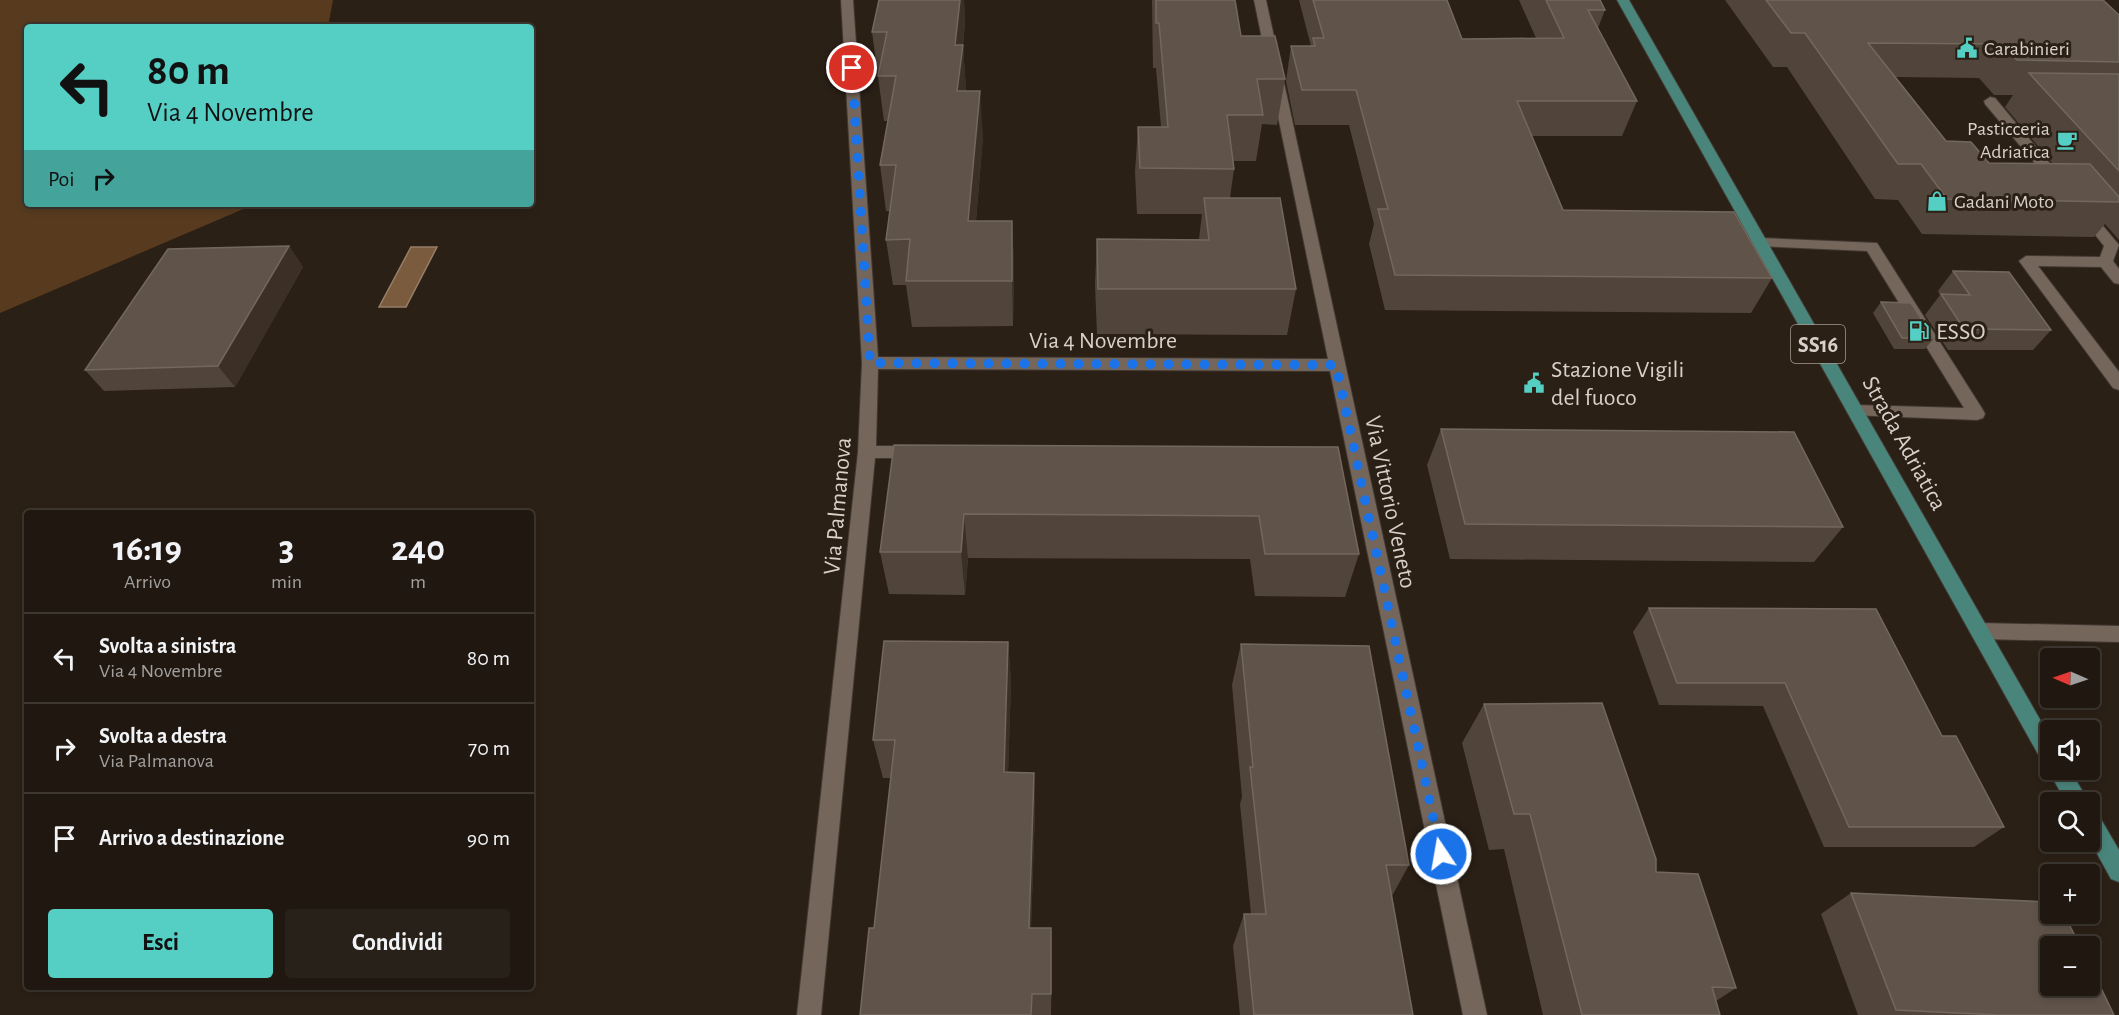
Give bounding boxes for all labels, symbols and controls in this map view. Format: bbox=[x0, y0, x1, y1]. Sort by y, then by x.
public building icon: Carabinieri bbox=[1955, 36, 1979, 60]
place label: Carabinieri bbox=[1984, 39, 2070, 59]
pin bbox=[826, 42, 877, 93]
icon: left bbox=[48, 48, 126, 126]
text: 80 m bbox=[147, 50, 230, 92]
icon: arrive bbox=[835, 51, 868, 84]
text: Via 4 Novembre bbox=[147, 99, 314, 126]
place label: Pasticceria Adriatica bbox=[1967, 119, 2050, 162]
cafe icon: Pasticceria Adriatica bbox=[2055, 128, 2079, 152]
icon: right bbox=[87, 162, 120, 195]
text: Poi bbox=[48, 168, 75, 190]
shop icon: Gadani Moto bbox=[1925, 189, 1949, 213]
place label: Gadani Moto bbox=[1954, 192, 2054, 212]
fuel station icon: ESSO bbox=[1907, 319, 1931, 343]
place label: ESSO bbox=[1936, 320, 1985, 344]
road number: SS16 bbox=[1791, 325, 1845, 363]
street label: Via 4 Novembre bbox=[1029, 329, 1177, 353]
place label: Stazione Vigili del fuoco bbox=[1551, 358, 1684, 410]
public building icon: Stazione Vigili del fuoco bbox=[1522, 371, 1546, 395]
street label: Strada Adriatica bbox=[1857, 372, 1951, 515]
street label: Via Vittorio Veneto bbox=[1360, 414, 1420, 591]
street label: Via Palmanova bbox=[820, 436, 856, 576]
text: 16:19 bbox=[113, 531, 182, 567]
text: 3 bbox=[279, 531, 294, 567]
text: 240 bbox=[391, 531, 445, 567]
text: Arrivo bbox=[124, 572, 171, 592]
text: min bbox=[271, 572, 302, 592]
text: m bbox=[410, 572, 426, 592]
text: Svolta a sinistra bbox=[99, 635, 236, 657]
icon: left bbox=[48, 642, 81, 675]
text: 80 m bbox=[467, 647, 510, 669]
north arrow bbox=[2040, 648, 2100, 708]
map controls bbox=[2040, 648, 2100, 996]
text: Via 4 Novembre bbox=[99, 661, 223, 681]
button: sound bbox=[2040, 720, 2100, 780]
text: Svolta a destra bbox=[99, 725, 227, 747]
icon: right bbox=[48, 732, 81, 765]
text: 70 m bbox=[468, 737, 510, 759]
text: Via Palmanova bbox=[99, 751, 214, 771]
button: search bbox=[2040, 792, 2100, 852]
icon: arrive bbox=[48, 822, 81, 855]
position arrow bbox=[1409, 822, 1473, 886]
text: Arrivo a destinazione bbox=[99, 827, 284, 849]
text: 90 m bbox=[467, 827, 510, 849]
button: + bbox=[2040, 864, 2100, 924]
button: Esci bbox=[48, 909, 273, 978]
button: Condividi bbox=[285, 909, 510, 978]
button: − bbox=[2040, 936, 2100, 996]

